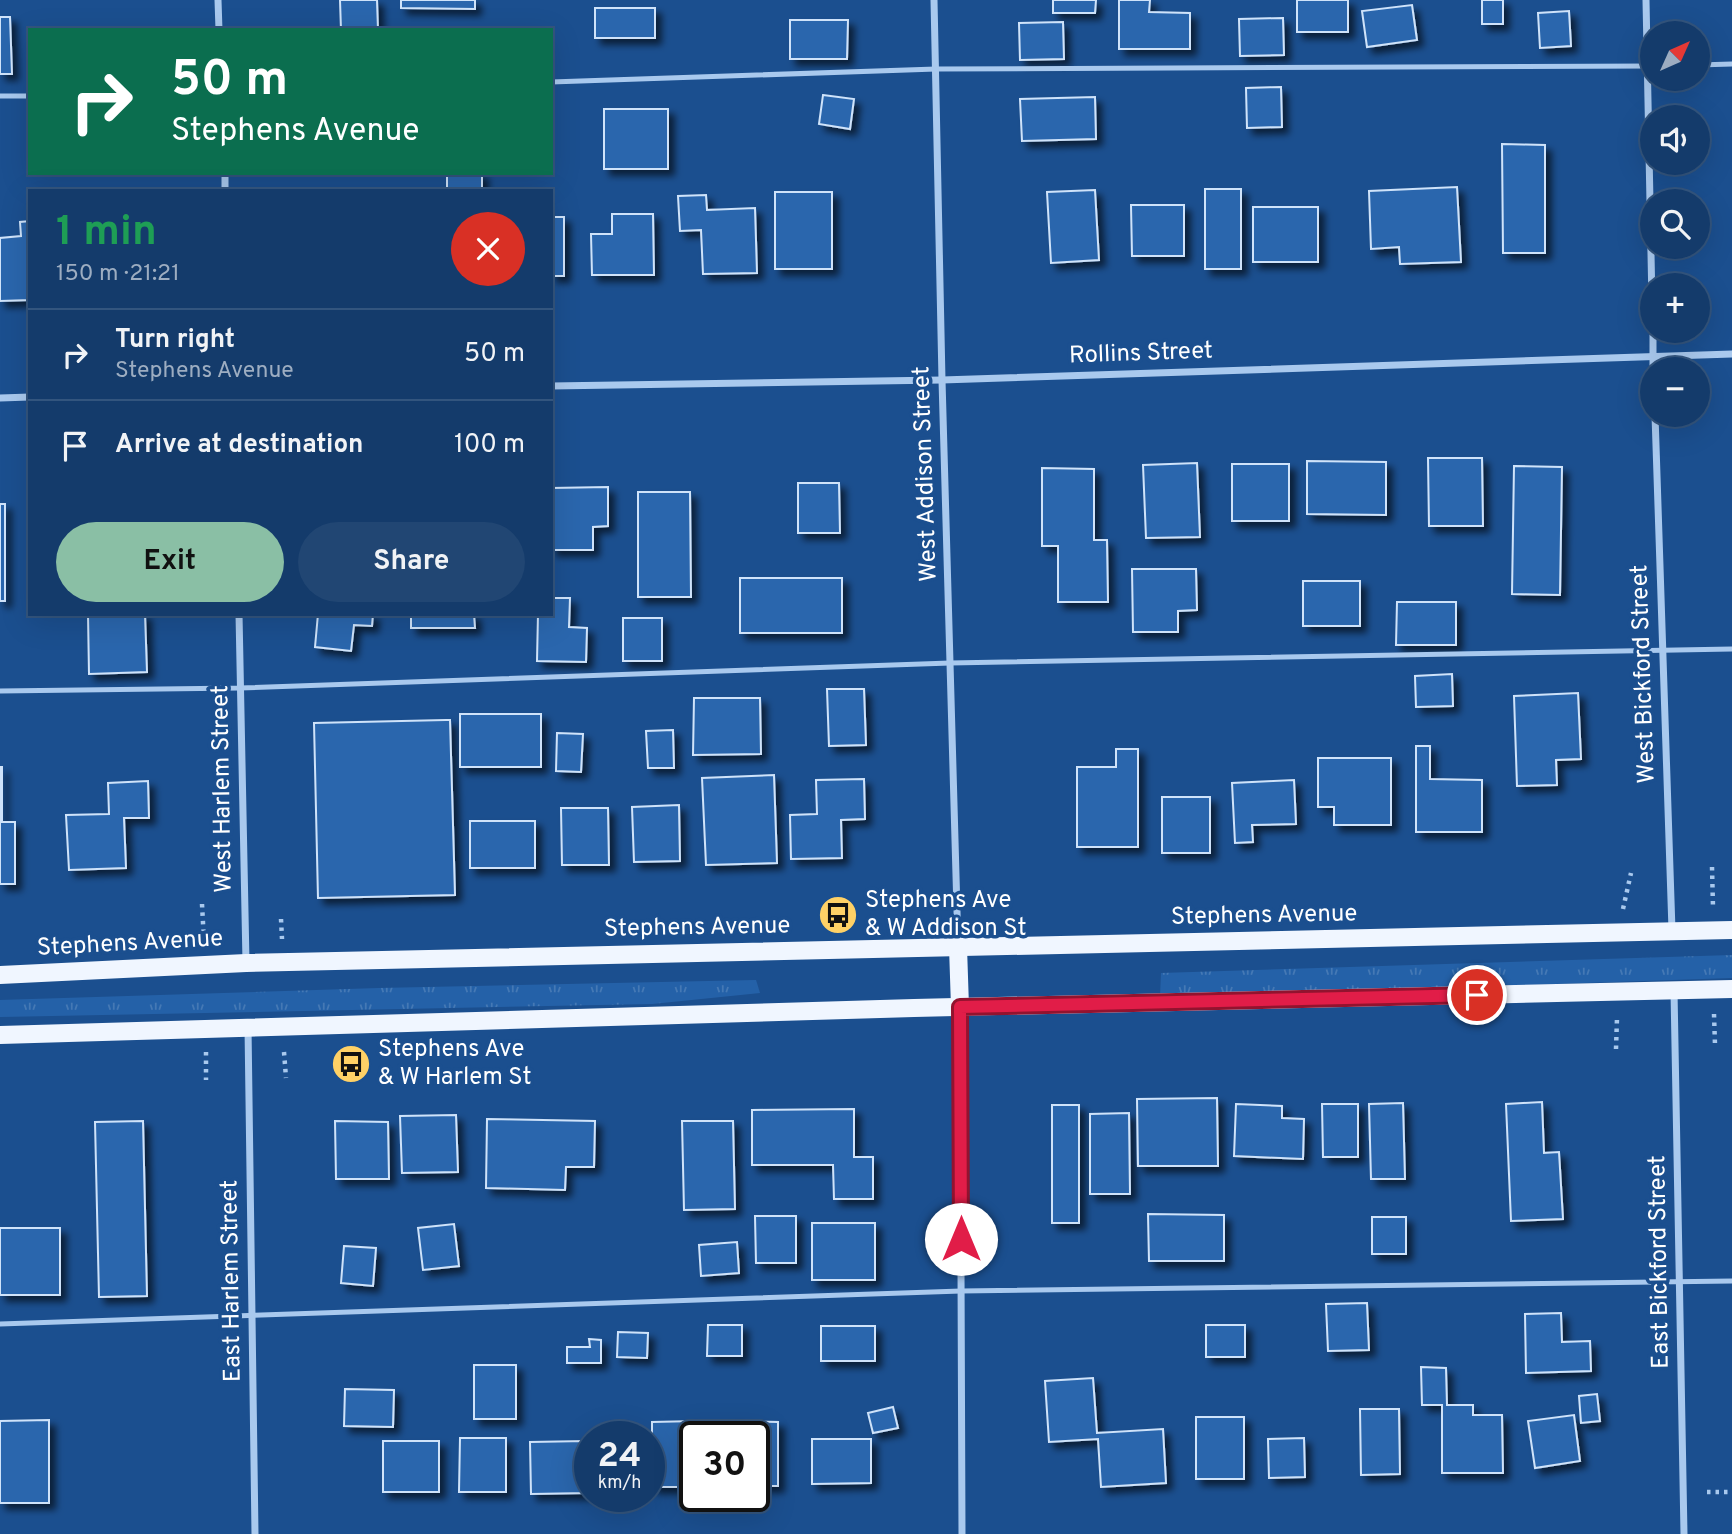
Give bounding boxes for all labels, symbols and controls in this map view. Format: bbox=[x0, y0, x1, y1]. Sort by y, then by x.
north arrow bbox=[1640, 21, 1710, 91]
map controls bbox=[1640, 21, 1710, 427]
text: 50 m bbox=[171, 51, 288, 113]
icon: right bbox=[56, 56, 147, 147]
button: sound bbox=[1640, 105, 1710, 175]
text: Stephens Avenue bbox=[171, 112, 420, 152]
button: search bbox=[1640, 189, 1710, 259]
text: 1 min bbox=[56, 207, 157, 260]
button: close bbox=[451, 212, 525, 286]
text: 150 m · 21:21 bbox=[56, 260, 180, 289]
button: + bbox=[1640, 273, 1710, 343]
text: Turn right bbox=[115, 324, 235, 357]
icon: right bbox=[56, 336, 94, 374]
street label: Rollins Street bbox=[1069, 336, 1213, 372]
text: 50 m bbox=[464, 338, 525, 371]
text: Stephens Avenue bbox=[115, 357, 294, 386]
button: − bbox=[1640, 357, 1710, 427]
street label: West Addison Street bbox=[907, 366, 945, 582]
icon: arrive bbox=[56, 427, 94, 465]
text: Arrive at destination bbox=[115, 429, 363, 462]
text: 100 m bbox=[454, 429, 525, 462]
button: Exit bbox=[56, 522, 284, 602]
button: Share bbox=[298, 522, 525, 602]
street label: West Bickford Street bbox=[1625, 564, 1663, 784]
street label: West Harlem Street bbox=[206, 685, 240, 893]
place label: Stephens Ave & W Addison St bbox=[865, 886, 1027, 944]
bus stop icon: Stephens Ave & W Addison St bbox=[817, 894, 859, 936]
street label: Stephens Avenue bbox=[1171, 899, 1357, 933]
street label: Stephens Avenue bbox=[604, 911, 790, 945]
street label: Stephens Avenue bbox=[36, 924, 224, 964]
pin bbox=[1447, 965, 1507, 1025]
icon: arrive bbox=[1458, 976, 1496, 1014]
place label: Stephens Ave & W Harlem St bbox=[378, 1035, 532, 1093]
bus stop icon: Stephens Ave & W Harlem St bbox=[330, 1043, 372, 1085]
street label: East Bickford Street bbox=[1643, 1155, 1677, 1369]
street label: East Harlem Street bbox=[215, 1180, 249, 1382]
position arrow bbox=[924, 1202, 998, 1276]
speed limit sign: 30 bbox=[679, 1421, 770, 1512]
text: 24 bbox=[598, 1435, 641, 1479]
text: km/h bbox=[598, 1472, 641, 1495]

